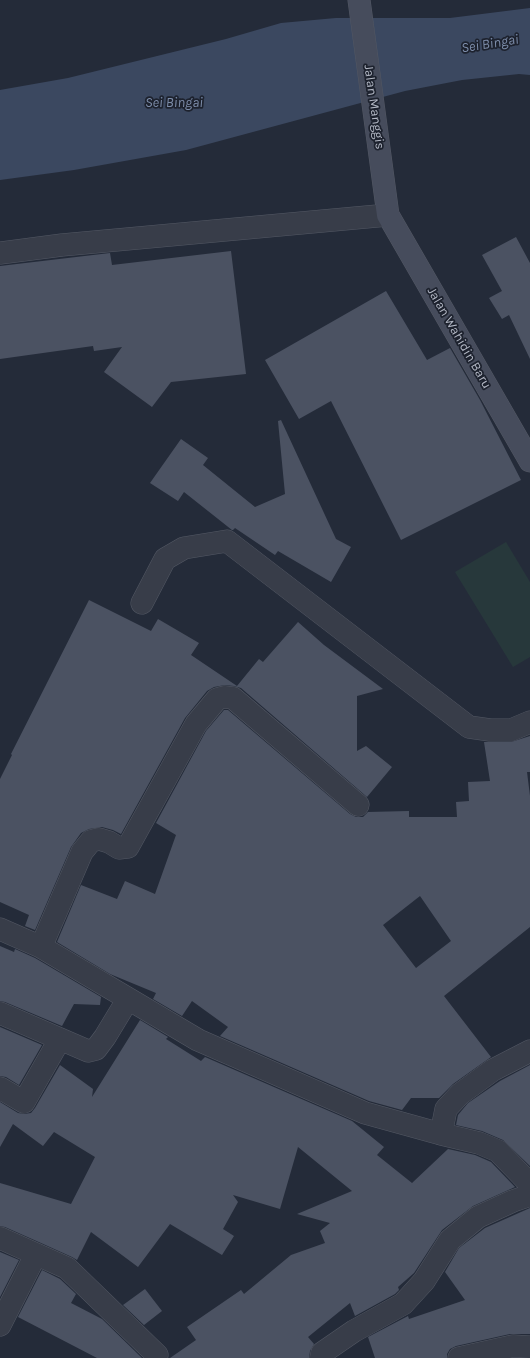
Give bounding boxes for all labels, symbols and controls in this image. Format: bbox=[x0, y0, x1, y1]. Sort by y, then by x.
water label: Sei Bingai bbox=[460, 31, 520, 57]
street label: Jalan Manggis bbox=[360, 64, 388, 150]
water label: Sei Bingai bbox=[145, 95, 203, 111]
street label: Jalan Wahidin Baru bbox=[424, 285, 494, 391]

